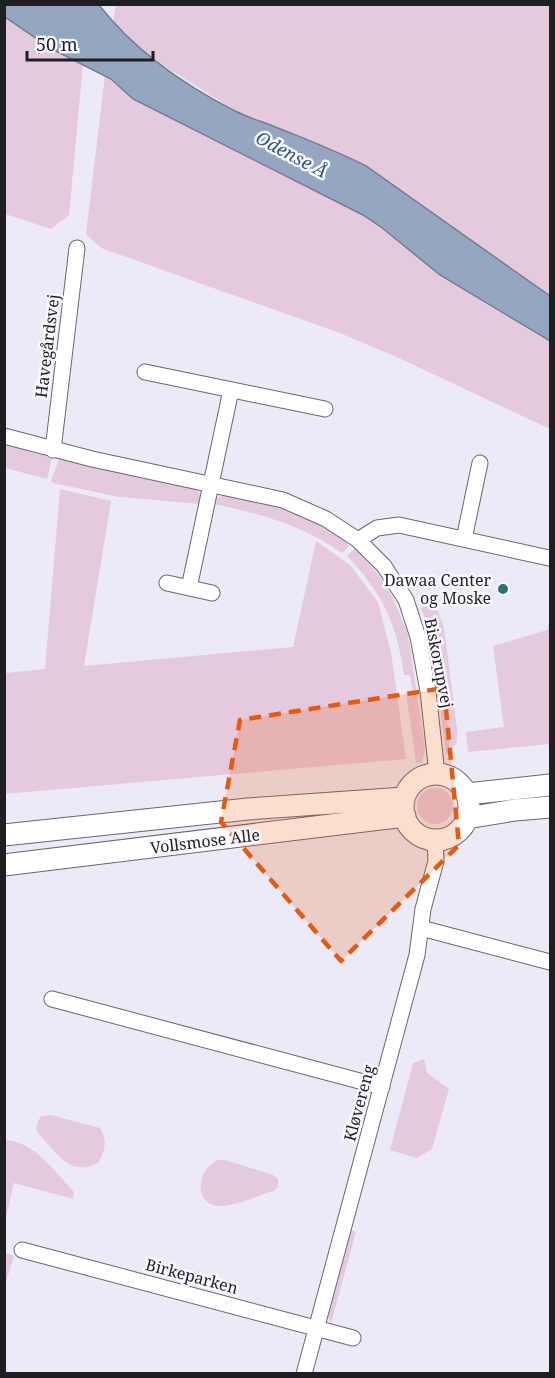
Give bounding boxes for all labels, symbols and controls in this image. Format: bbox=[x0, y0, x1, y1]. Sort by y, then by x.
scale bar bbox=[27, 24, 153, 62]
text: 50 m bbox=[36, 32, 78, 56]
water label: Odense Å bbox=[252, 125, 332, 183]
street label: Havegårdsvej bbox=[30, 293, 64, 399]
place label: Dawaa Center og Moske bbox=[384, 569, 491, 609]
marker: Dawaa Center og Moske bbox=[496, 582, 510, 596]
street label: Biskorupvej bbox=[419, 616, 459, 710]
street label: Vollsmose Alle bbox=[149, 823, 261, 859]
street label: Kløvereng bbox=[338, 1062, 380, 1144]
street label: Birkeparken bbox=[143, 1253, 241, 1299]

